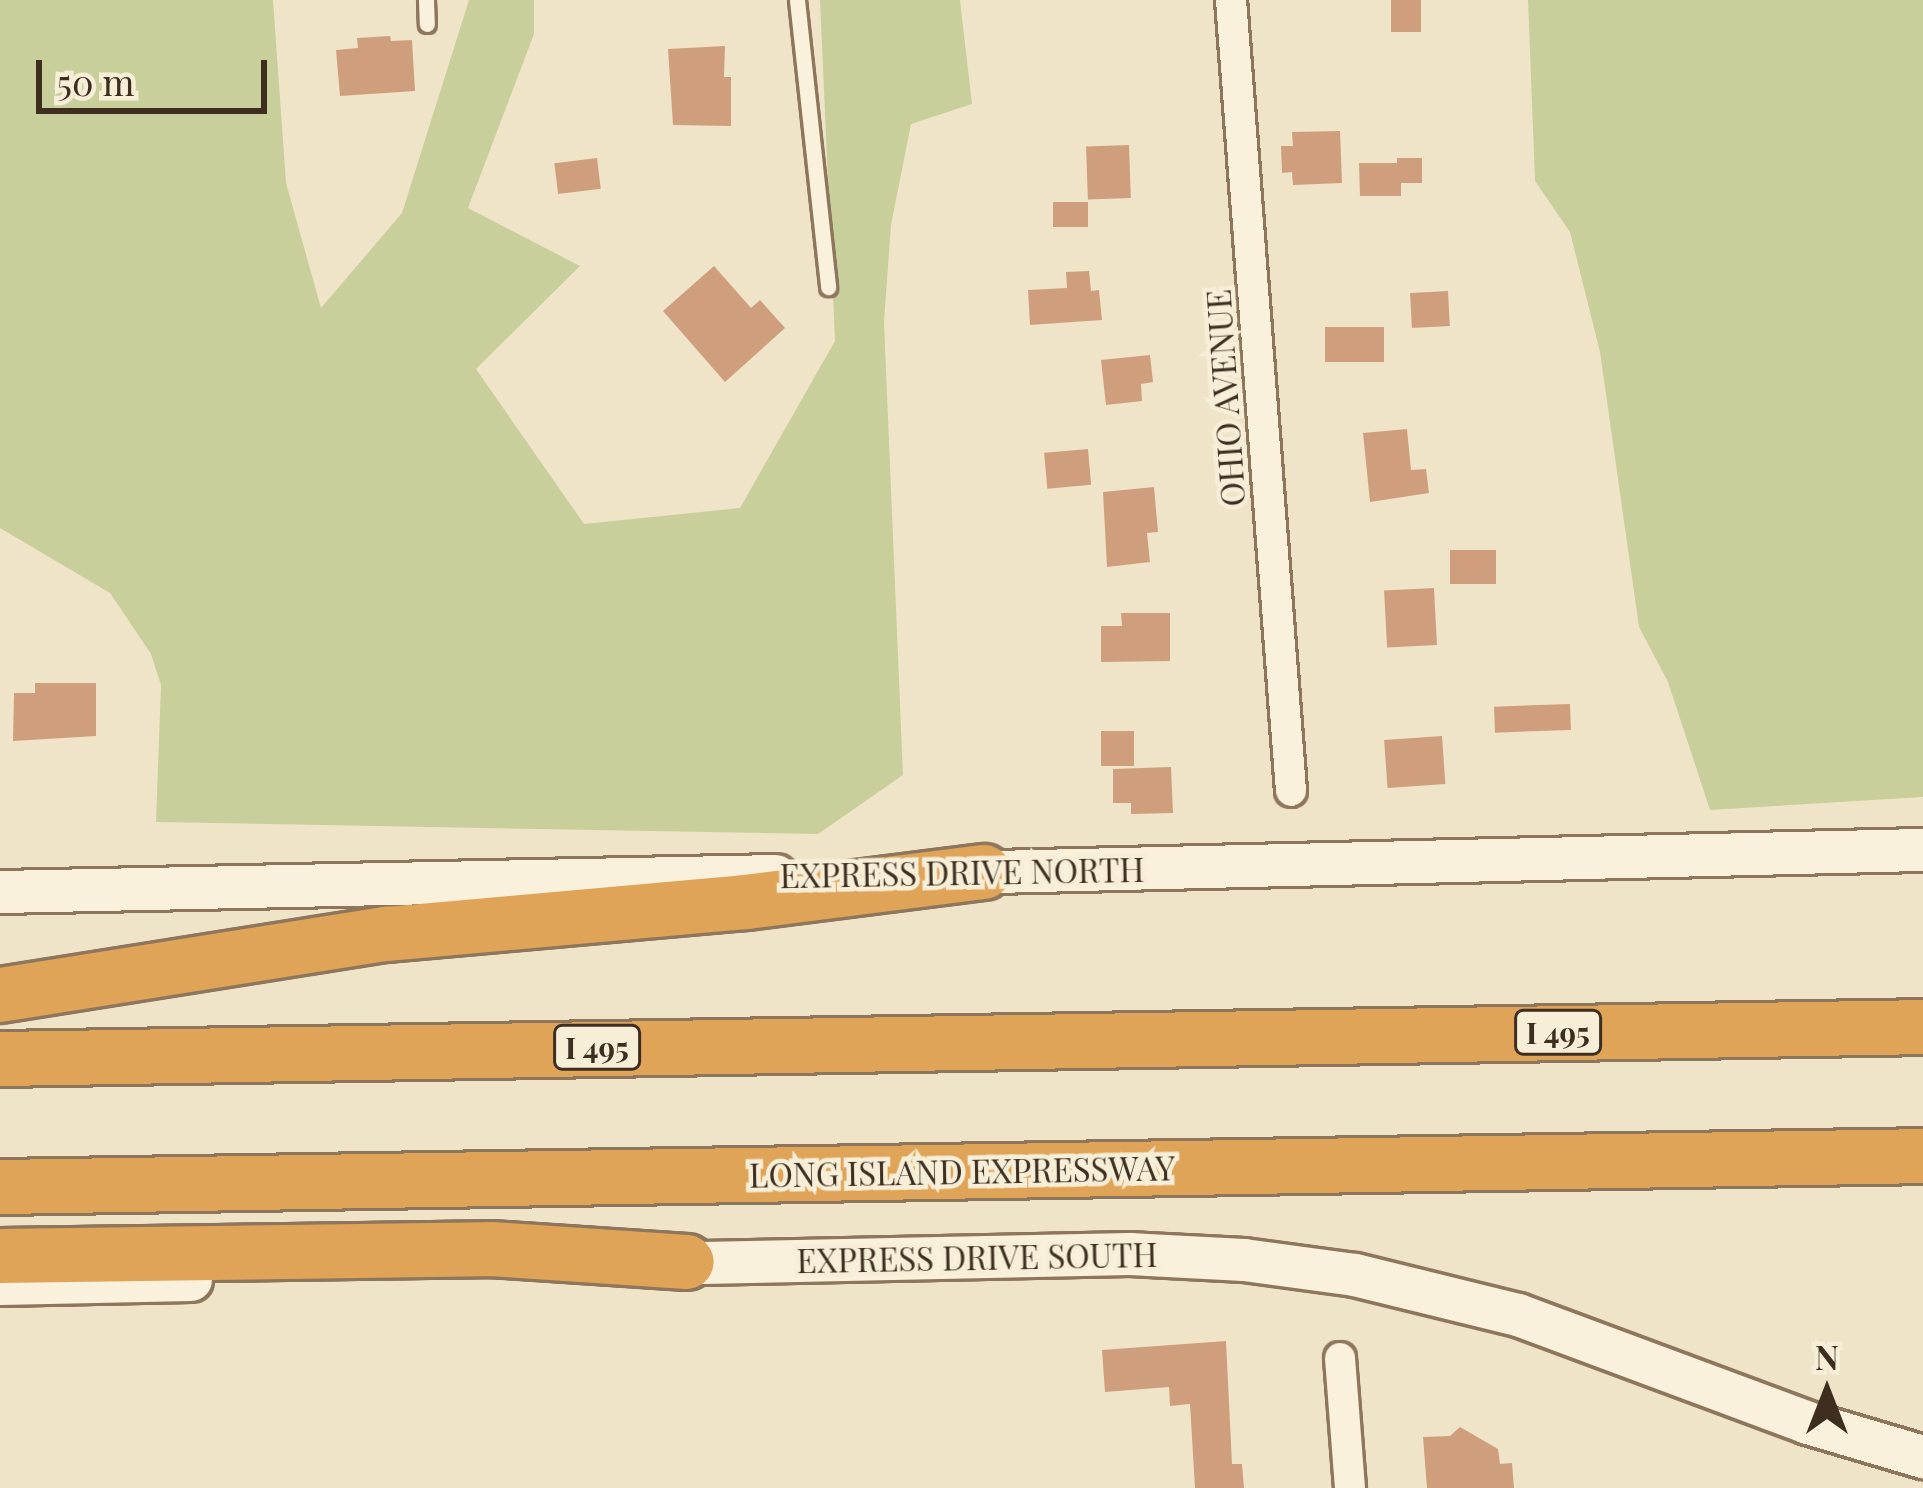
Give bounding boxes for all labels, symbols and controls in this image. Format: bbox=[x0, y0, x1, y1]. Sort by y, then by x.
scale bar bbox=[42, 36, 273, 110]
text: 50 m bbox=[57, 57, 134, 105]
street label: OHIO AVENUE bbox=[1198, 288, 1252, 508]
street label: EXPRESS DRIVE NORTH bbox=[779, 849, 1145, 895]
road number: I 495 bbox=[1513, 1008, 1603, 1056]
road number: I 495 bbox=[552, 1023, 642, 1071]
street label: LONG ISLAND EXPRESSWAY bbox=[749, 1147, 1175, 1195]
street label: EXPRESS DRIVE SOUTH bbox=[796, 1234, 1158, 1280]
north arrow bbox=[1767, 1332, 1887, 1452]
text: N bbox=[1815, 1334, 1839, 1378]

